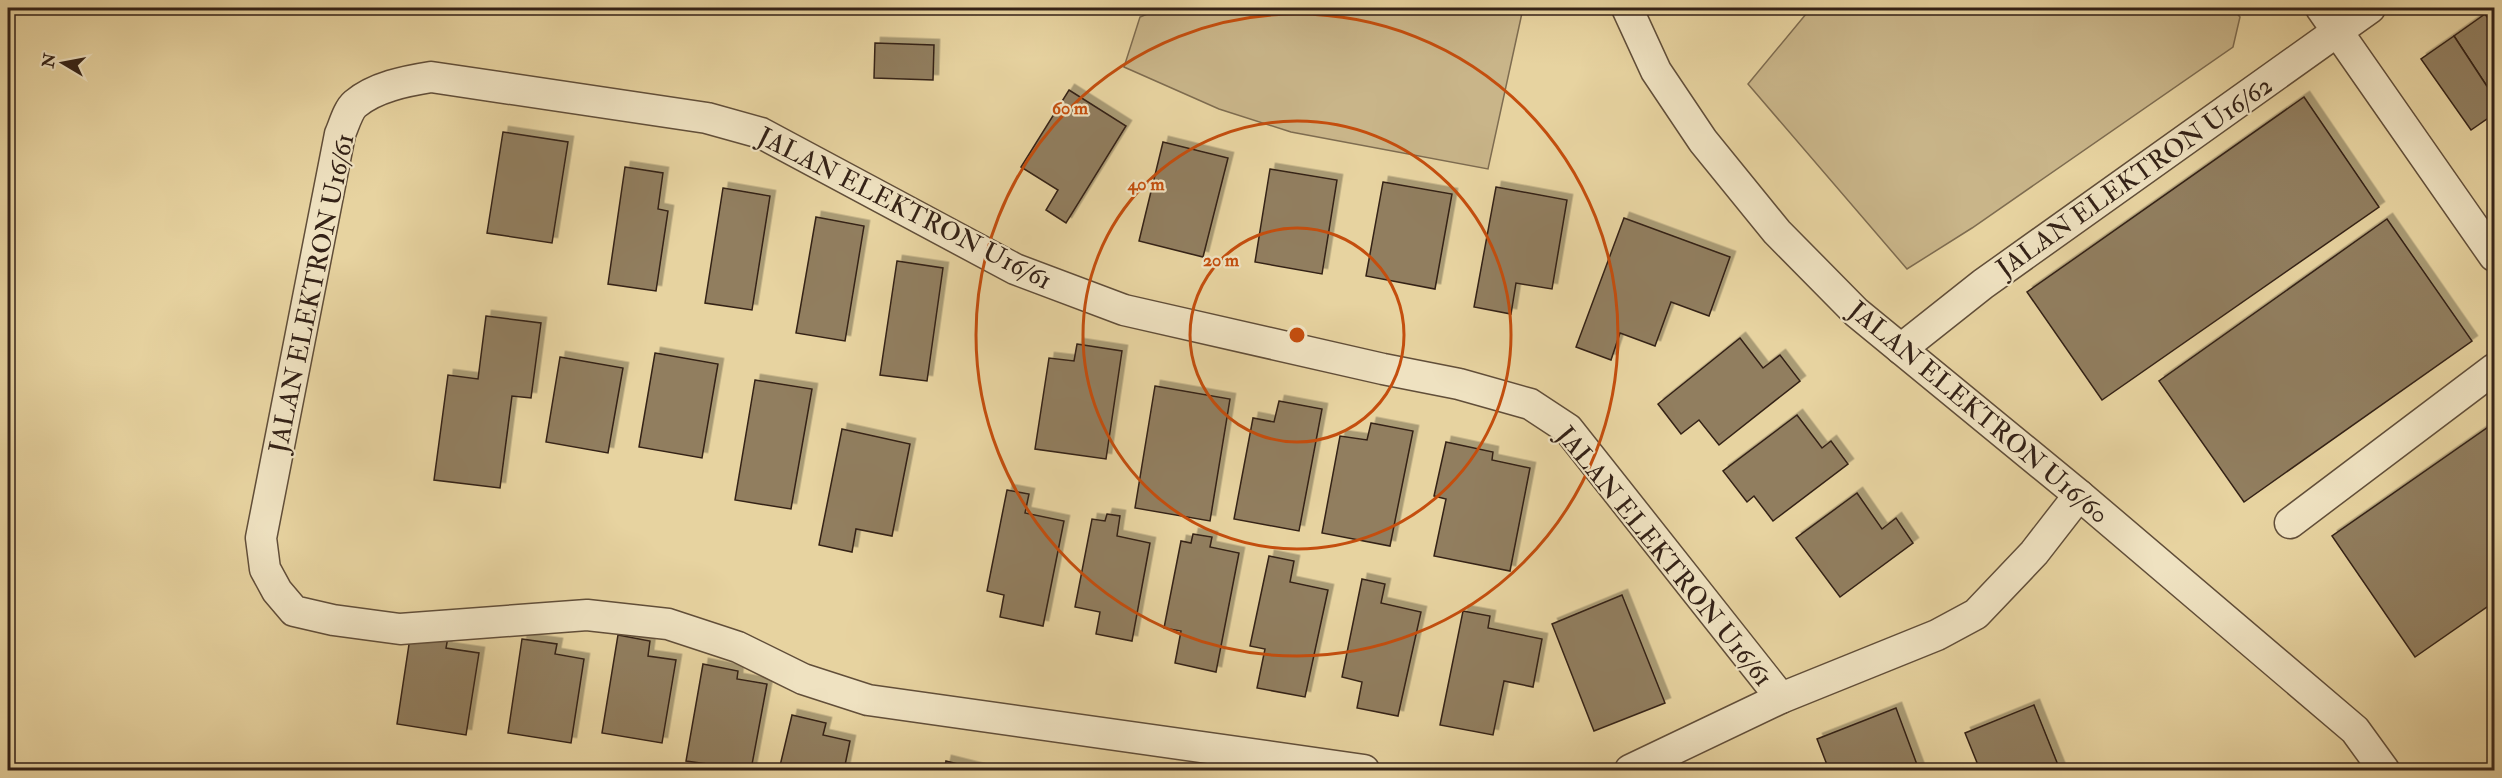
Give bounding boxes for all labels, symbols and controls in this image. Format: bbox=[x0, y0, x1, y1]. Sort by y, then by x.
north arrow bbox=[33, 33, 93, 93]
text: N bbox=[38, 51, 60, 70]
street label: JALAN ELEKTRON U16/62 bbox=[1990, 69, 2279, 285]
text: 60 m bbox=[1052, 97, 1089, 120]
street label: JALAN ELEKTRON U16/61 bbox=[751, 120, 1057, 297]
street label: JALAN ELEKTRON U16/61 bbox=[262, 131, 361, 457]
text: 40 m bbox=[1127, 173, 1165, 196]
text: 20 m bbox=[1203, 249, 1240, 272]
street label: JALAN ELEKTRON U16/60 bbox=[1841, 294, 2115, 531]
centre of rings bbox=[1287, 325, 1307, 345]
street label: JALAN ELEKTRON U16/61 bbox=[1549, 419, 1779, 693]

